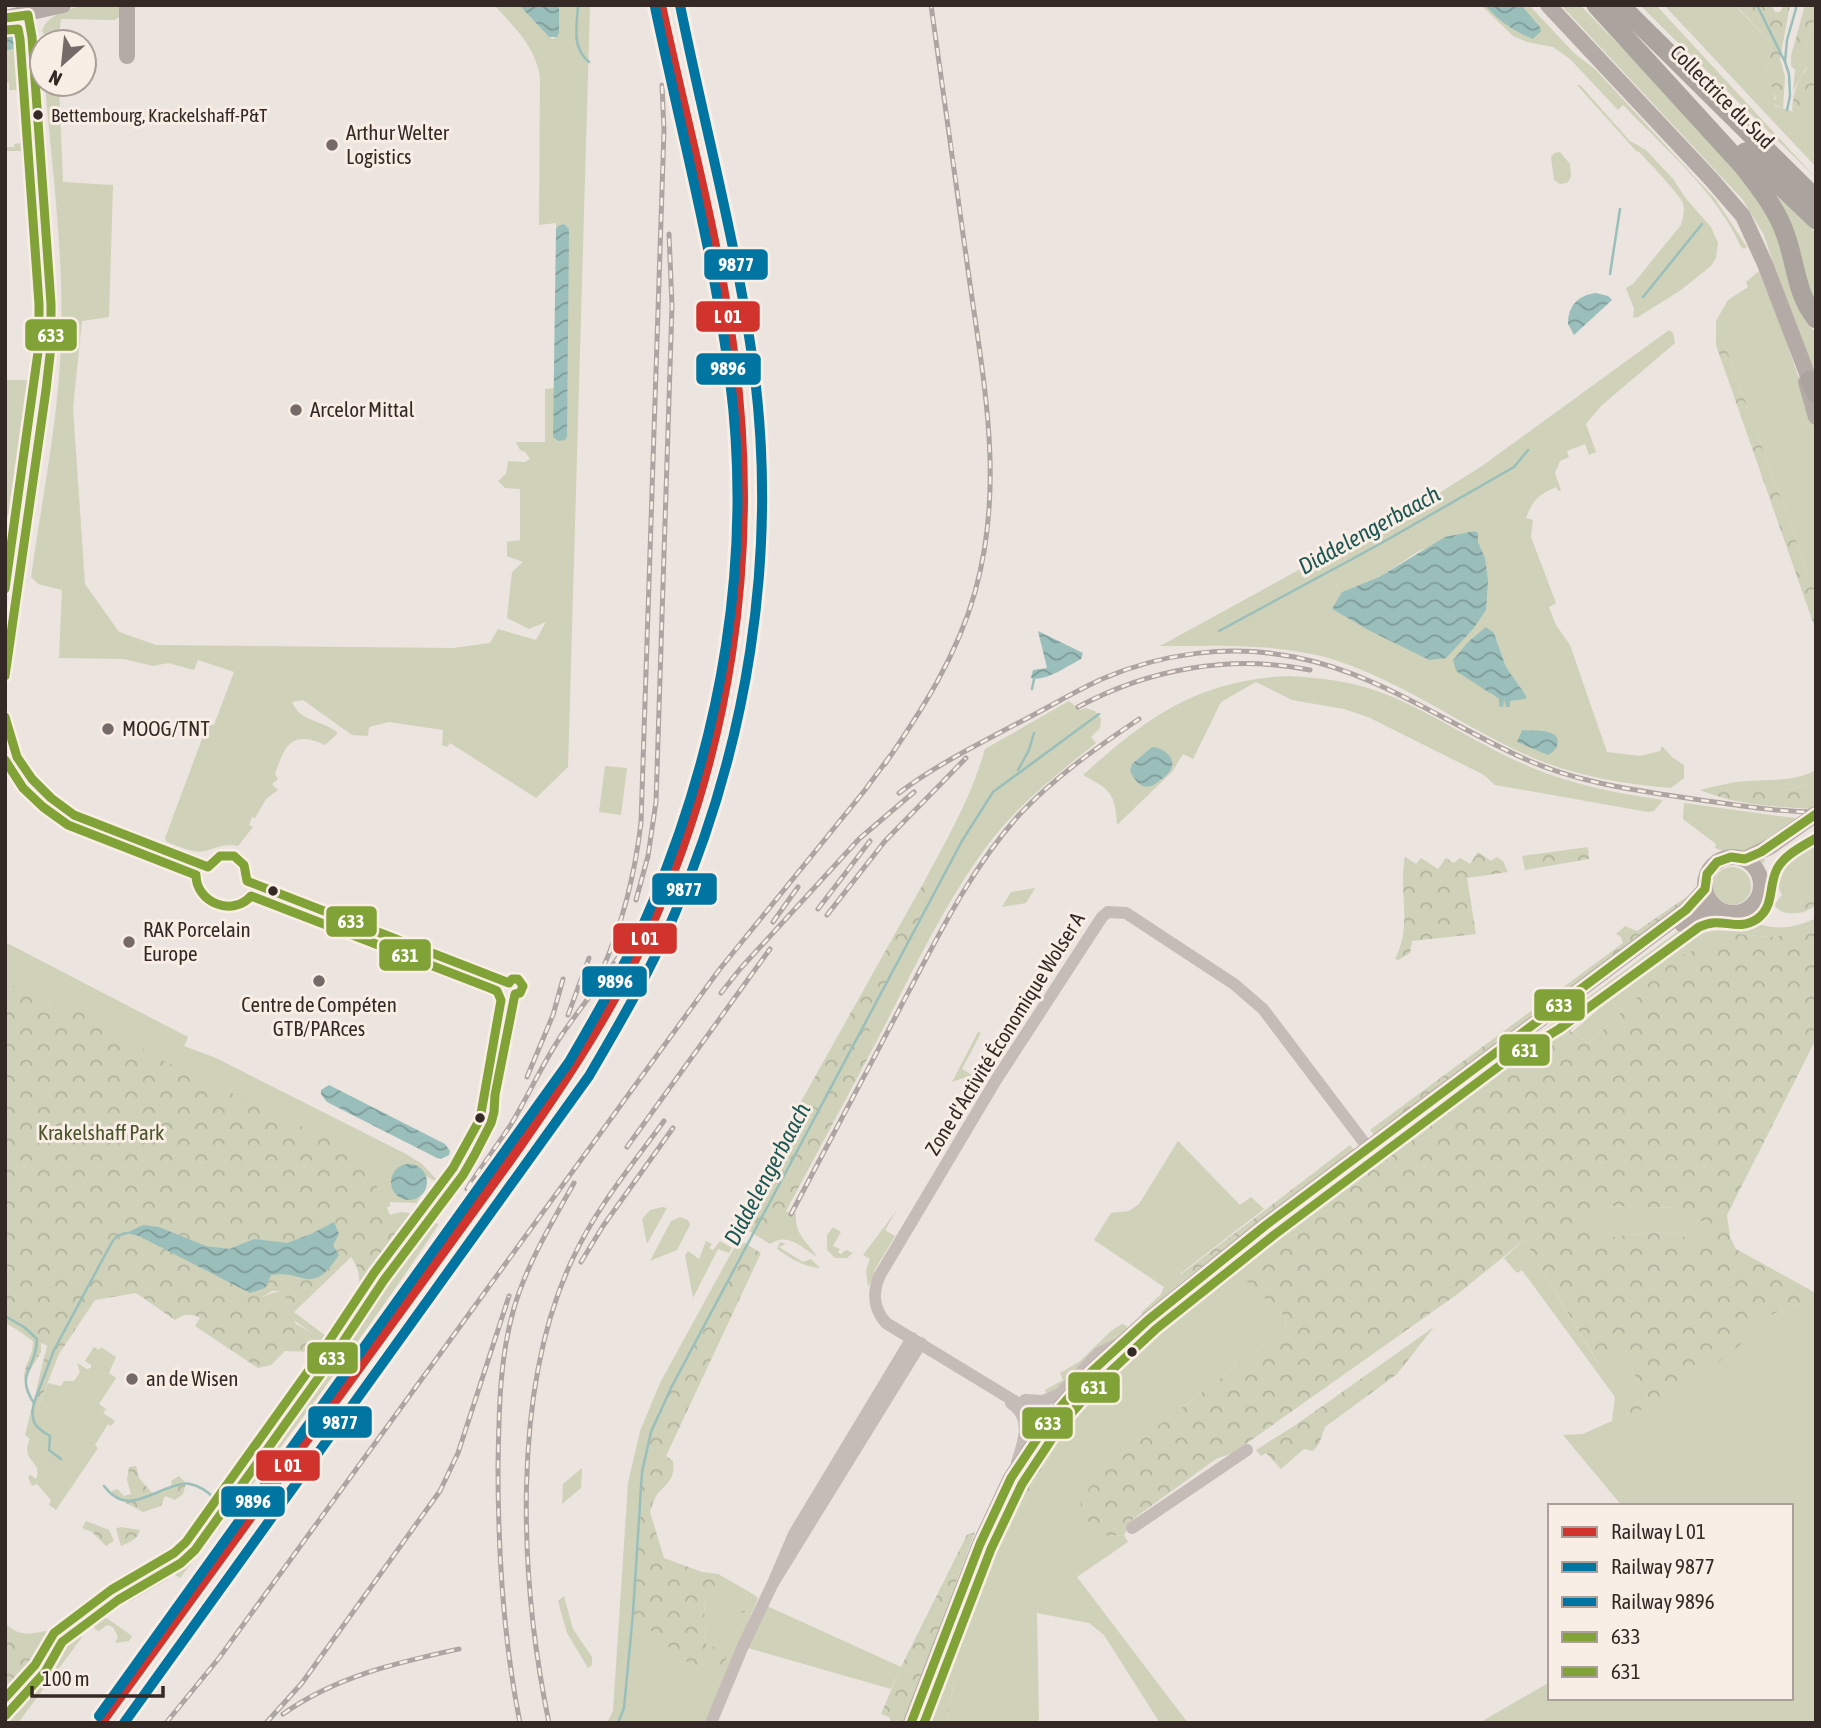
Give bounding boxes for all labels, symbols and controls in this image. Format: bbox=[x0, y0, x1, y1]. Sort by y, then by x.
north arrow bbox=[28, 28, 98, 98]
street label: Collectrice du Sud bbox=[1666, 40, 1779, 153]
text: N bbox=[45, 66, 65, 90]
place label: Bettembourg, Krackelshaff-P&T bbox=[51, 104, 268, 126]
marker: Bettembourg, Krackelshaff-P&T bbox=[31, 108, 45, 122]
place label: Arthur Welter Logistics bbox=[346, 120, 450, 168]
marker: Arthur Welter Logistics bbox=[324, 137, 340, 153]
line badge: 9877 bbox=[703, 248, 769, 281]
text: 9877 bbox=[718, 253, 754, 275]
line badge: L 01 bbox=[695, 300, 761, 333]
text: L 01 bbox=[714, 305, 742, 327]
line badge: 633 bbox=[24, 318, 78, 352]
text: 633 bbox=[38, 324, 64, 346]
line badge: 9896 bbox=[695, 352, 762, 386]
text: 9896 bbox=[710, 357, 746, 379]
place label: Arcelor Mittal bbox=[310, 397, 415, 421]
marker: Arcelor Mittal bbox=[288, 402, 304, 418]
water label: Diddelengerbaach bbox=[1294, 480, 1444, 580]
place label: MOOG/TNT bbox=[122, 716, 210, 740]
marker: MOOG/TNT bbox=[100, 721, 116, 737]
line badge: 9877 bbox=[651, 872, 718, 906]
text: 9877 bbox=[666, 878, 702, 900]
unlabelled marker bbox=[266, 884, 280, 898]
line badge: 633 bbox=[325, 905, 378, 938]
street label: Zone d'Activité Économique Wolser A bbox=[919, 907, 1089, 1159]
text: 633 bbox=[338, 910, 364, 932]
place label: RAK Porcelain Europe bbox=[143, 917, 251, 965]
line badge: L 01 bbox=[612, 922, 678, 955]
text: L 01 bbox=[631, 927, 659, 949]
marker: RAK Porcelain Europe bbox=[121, 934, 137, 950]
line badge: 631 bbox=[378, 938, 432, 972]
text: 631 bbox=[392, 944, 418, 966]
line badge: 9896 bbox=[581, 965, 648, 998]
text: 9896 bbox=[597, 970, 633, 992]
marker: Centre de Compéten GTB/PARces bbox=[311, 973, 327, 989]
line badge: 633 bbox=[1533, 988, 1586, 1022]
place label: Centre de Compéten GTB/PARces bbox=[241, 992, 397, 1040]
text: 633 bbox=[1546, 994, 1572, 1016]
line badge: 631 bbox=[1498, 1033, 1551, 1067]
text: 631 bbox=[1512, 1039, 1538, 1061]
water label: Diddelengerbaach bbox=[719, 1098, 815, 1250]
unlabelled marker bbox=[473, 1111, 487, 1125]
park label: Krakelshaff Park bbox=[38, 1120, 164, 1144]
line badge: 633 bbox=[306, 1341, 359, 1375]
unlabelled marker bbox=[1125, 1345, 1139, 1359]
text: 633 bbox=[319, 1347, 345, 1369]
place label: an de Wisen bbox=[146, 1366, 238, 1390]
marker: an de Wisen bbox=[124, 1371, 140, 1387]
line badge: 631 bbox=[1067, 1371, 1121, 1404]
text: 631 bbox=[1081, 1376, 1107, 1398]
line badge: 9877 bbox=[307, 1405, 373, 1439]
line badge: 633 bbox=[1021, 1406, 1074, 1440]
text: 9877 bbox=[322, 1411, 358, 1433]
text: 633 bbox=[1035, 1412, 1061, 1434]
line badge: L 01 bbox=[255, 1449, 321, 1482]
text: L 01 bbox=[274, 1454, 302, 1476]
line badge: 9896 bbox=[220, 1485, 286, 1518]
text: 9896 bbox=[235, 1490, 271, 1512]
legend bbox=[1548, 1504, 1793, 1700]
text: Railway L 01 bbox=[1611, 1519, 1706, 1543]
text: Railway 9877 bbox=[1611, 1554, 1715, 1578]
text: Railway 9896 bbox=[1611, 1589, 1715, 1613]
text: 633 bbox=[1611, 1624, 1641, 1648]
scale bar bbox=[32, 1654, 163, 1698]
text: 631 bbox=[1611, 1659, 1641, 1683]
text: 100 m bbox=[42, 1666, 90, 1690]

